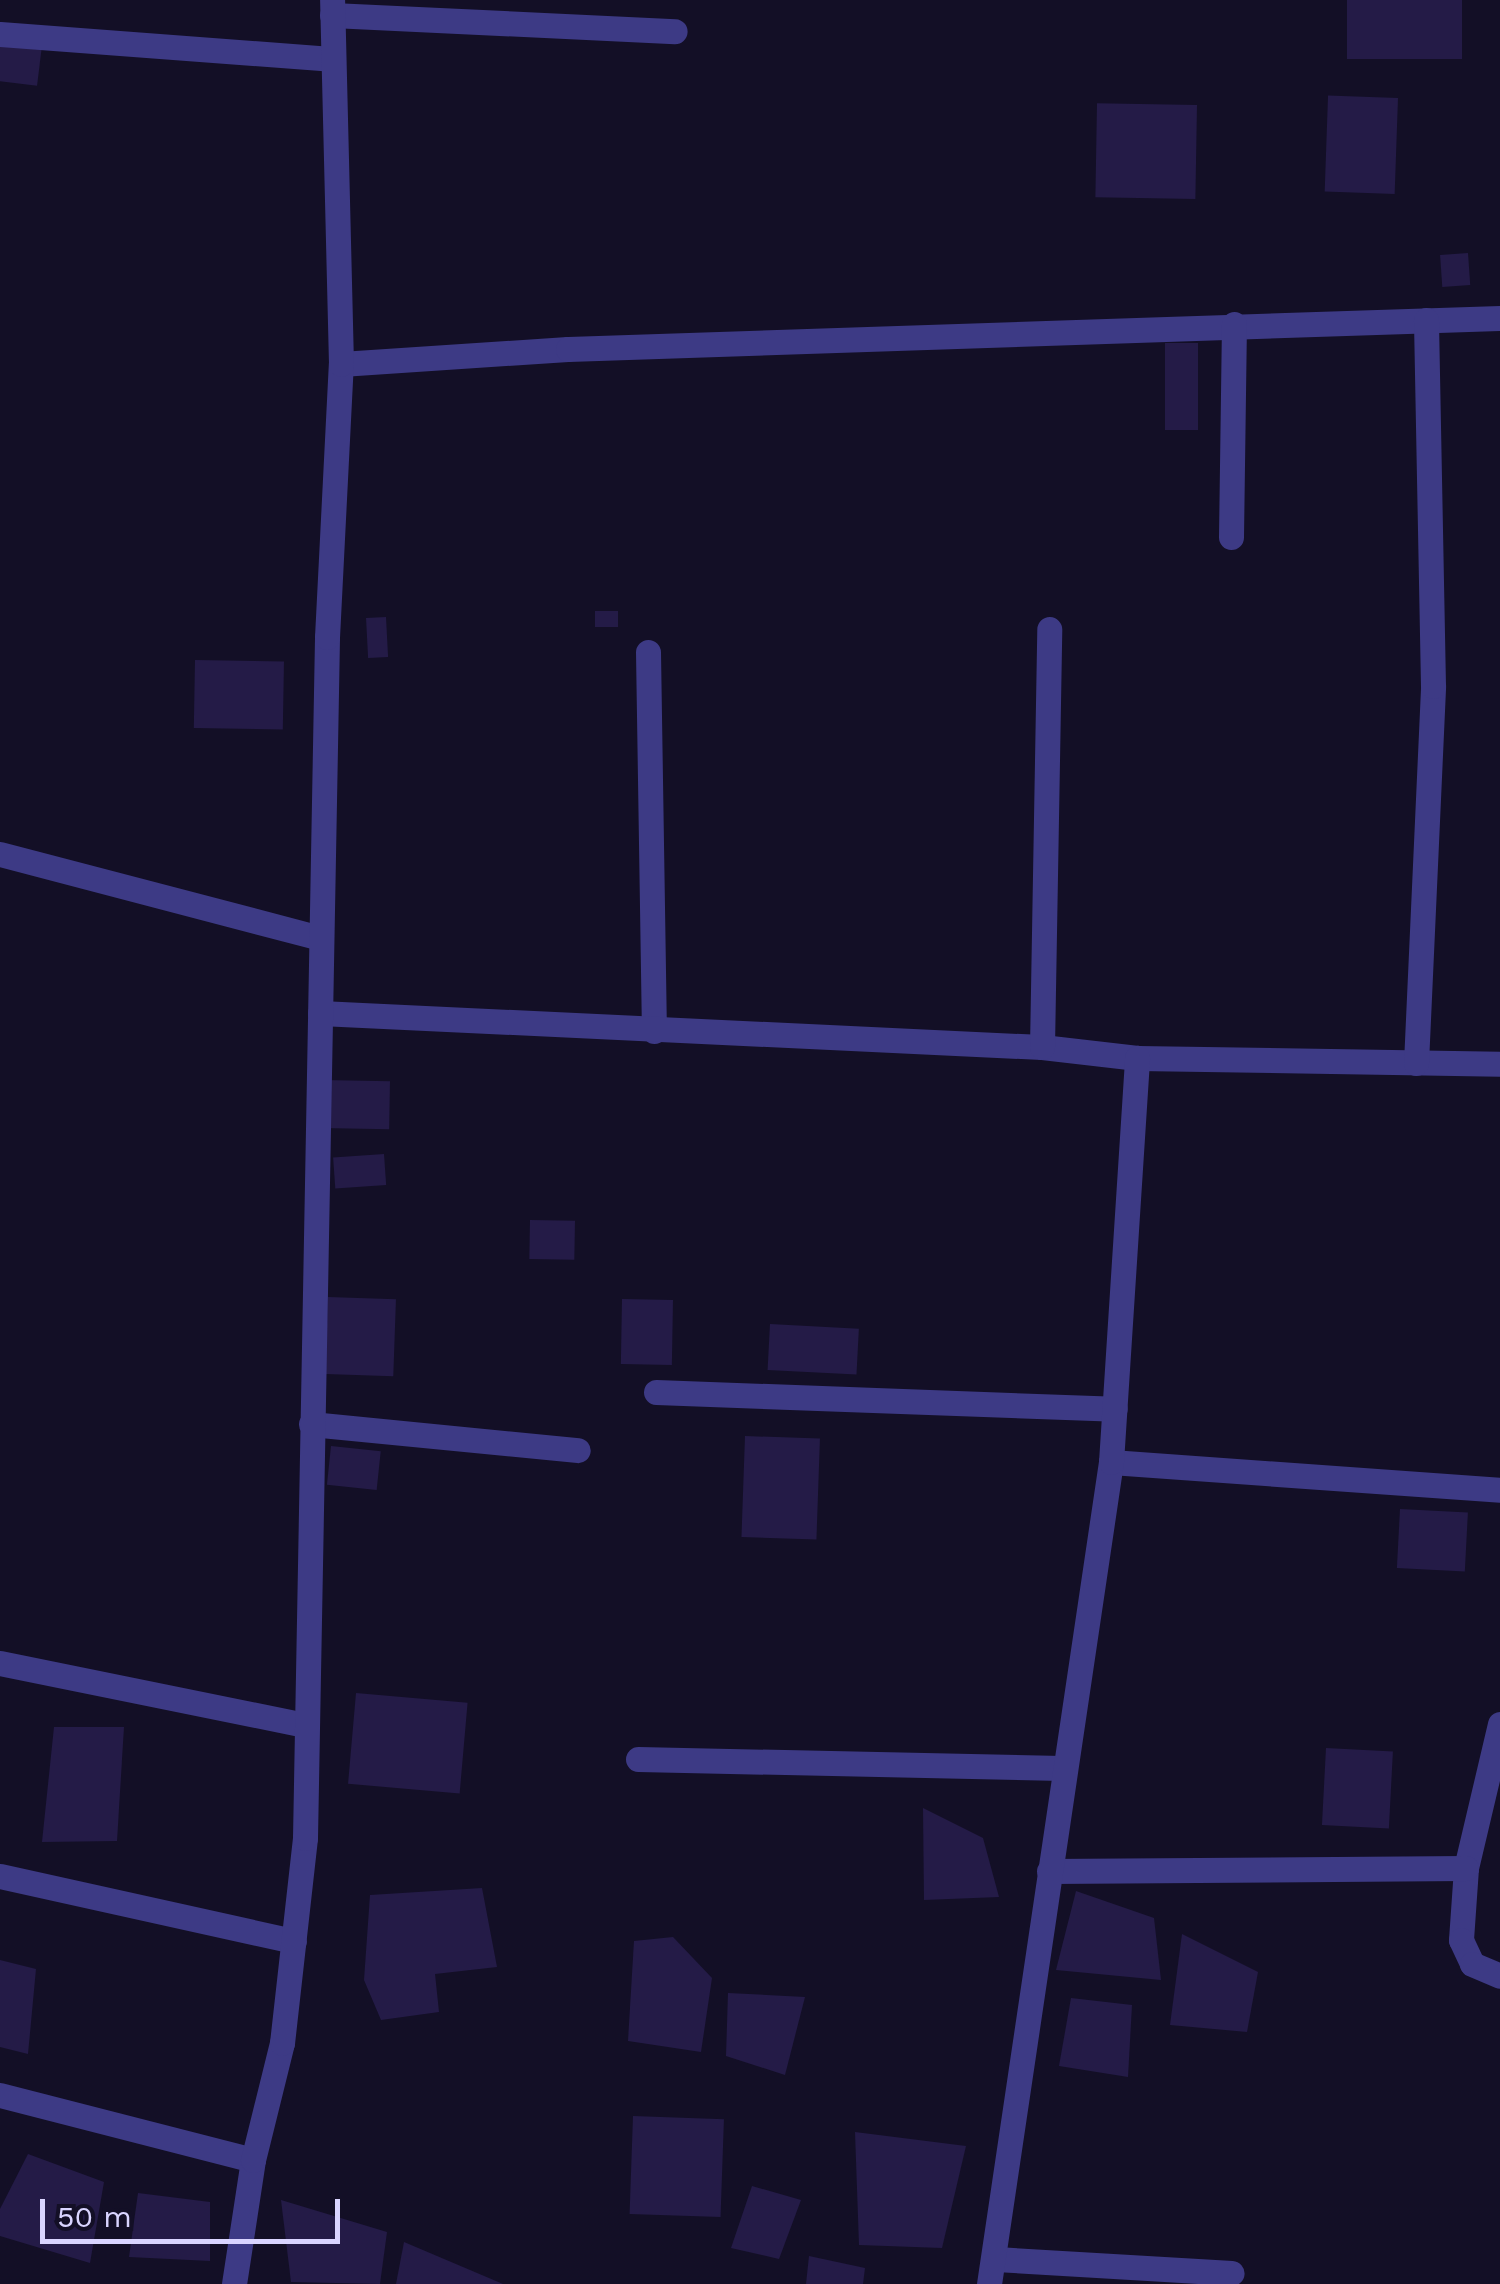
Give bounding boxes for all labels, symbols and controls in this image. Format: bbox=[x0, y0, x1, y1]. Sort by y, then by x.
scale bar bbox=[45, 2179, 345, 2241]
text: 50 m bbox=[57, 2199, 132, 2234]

